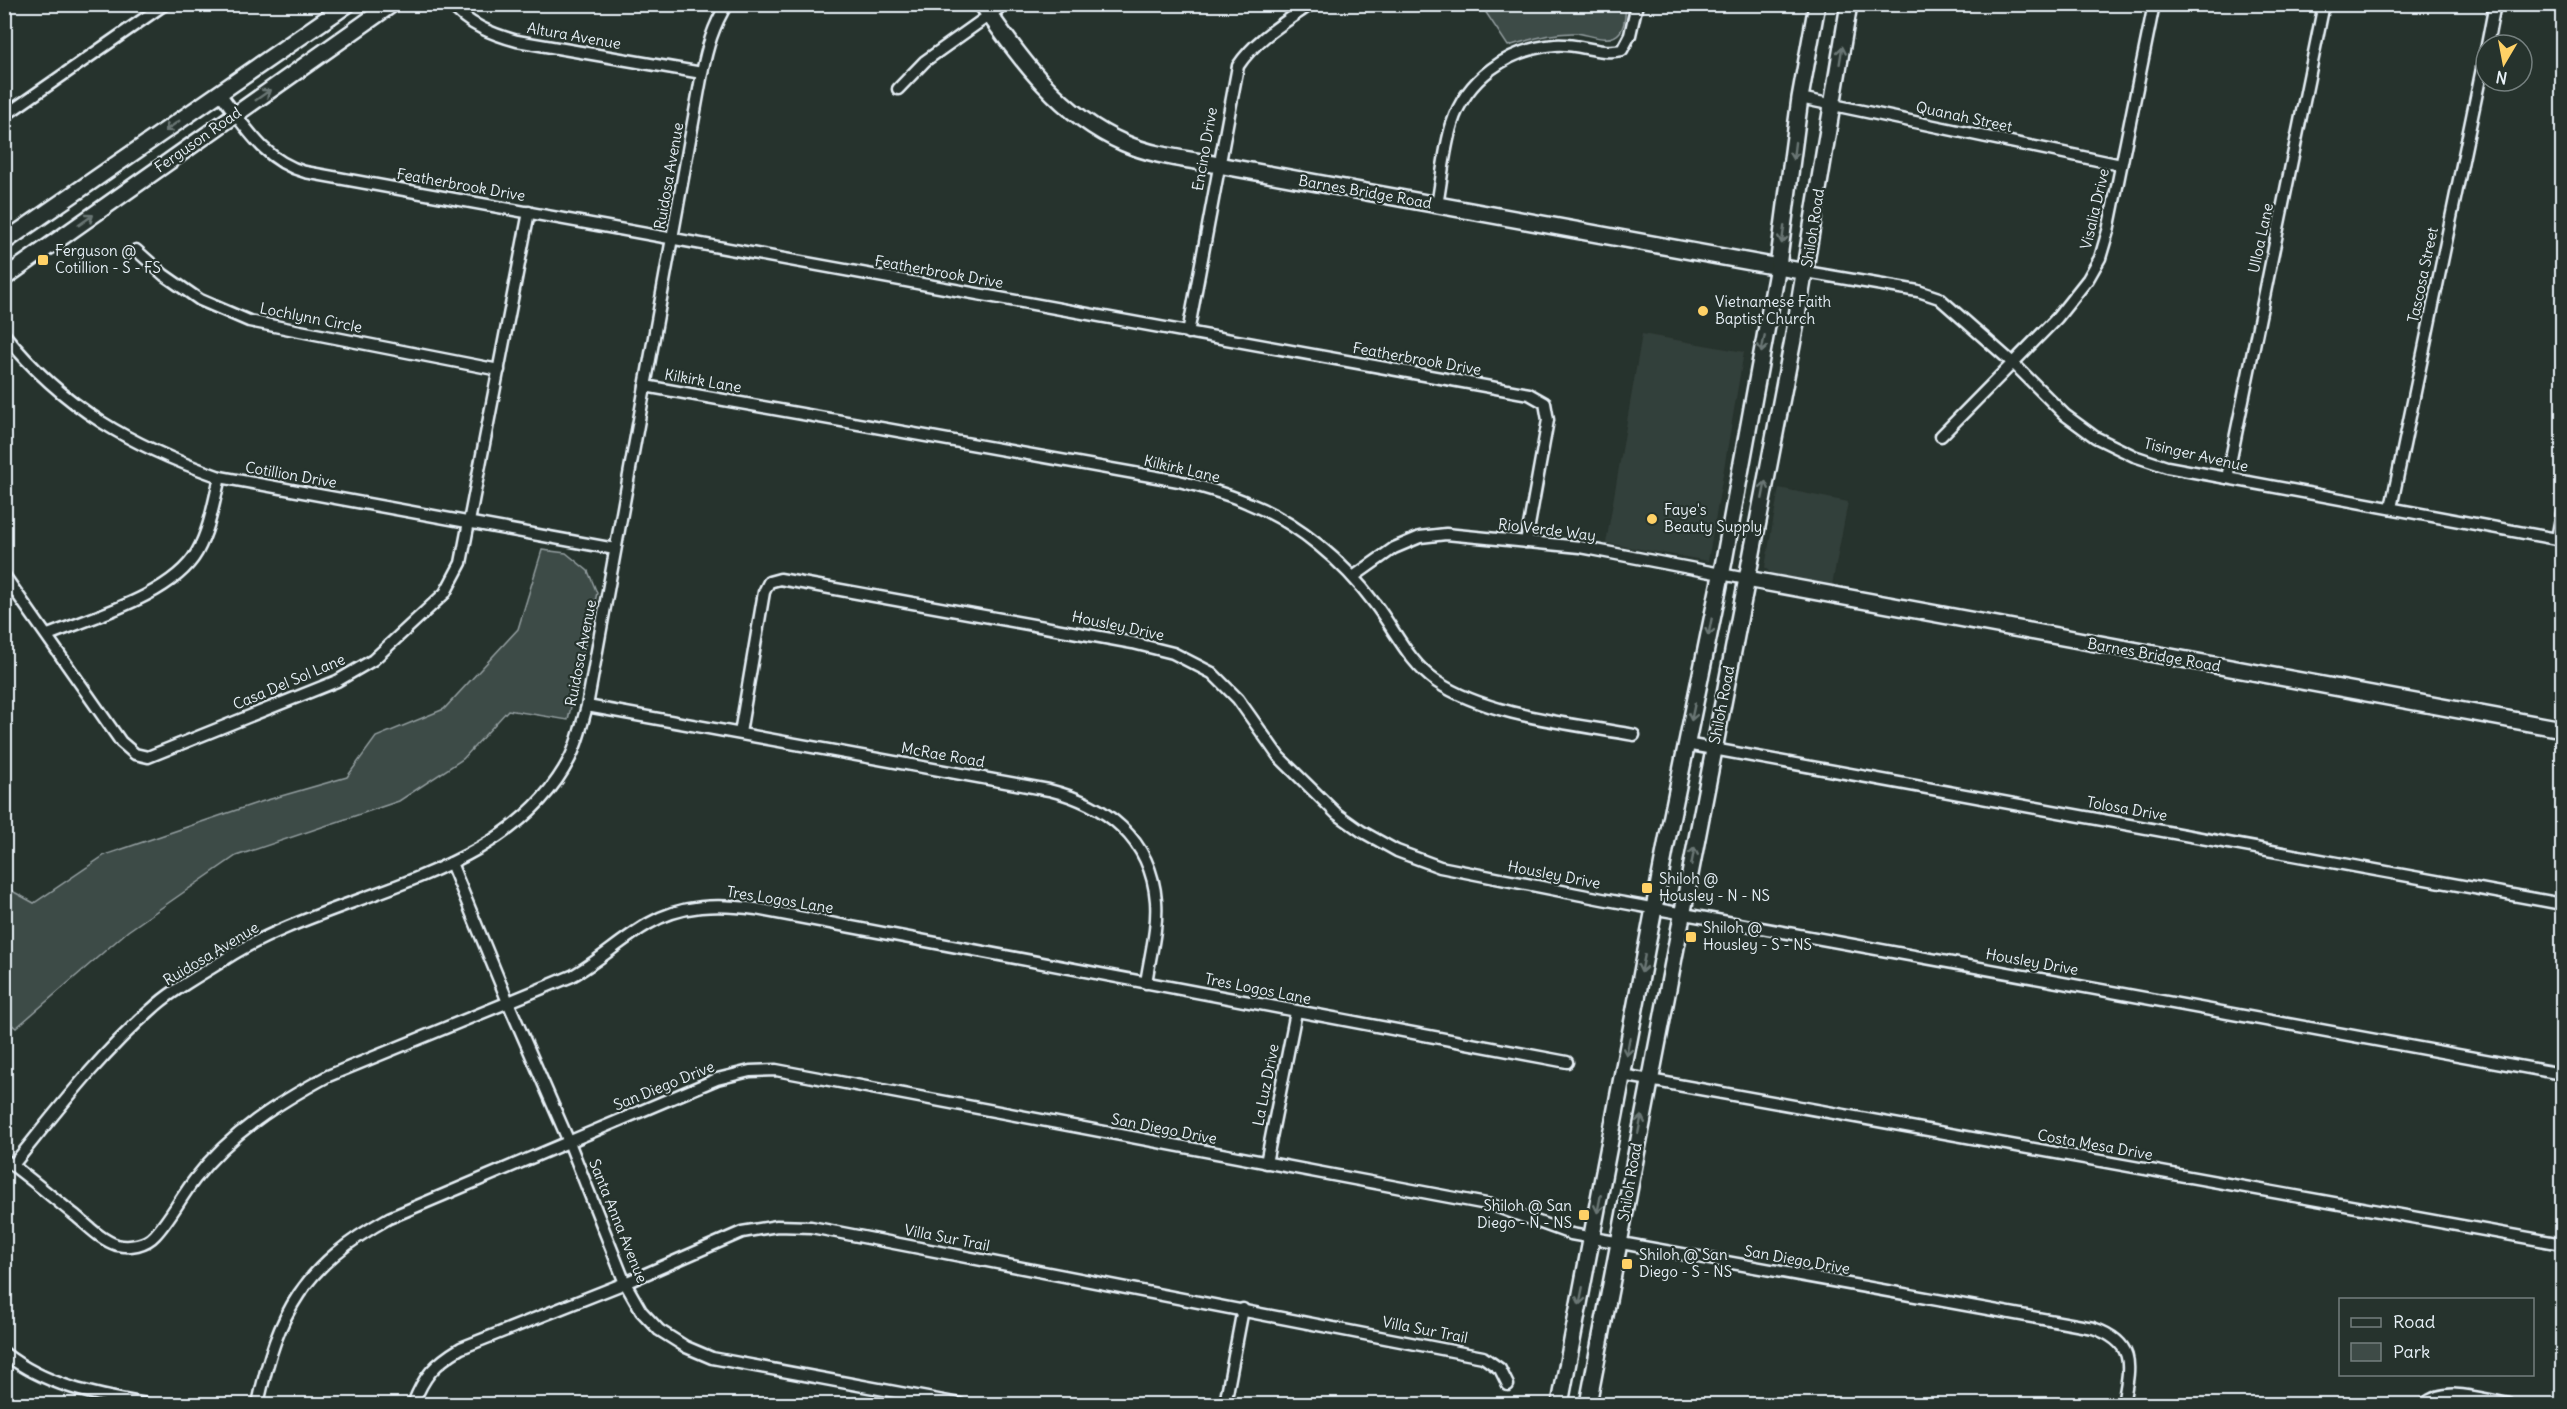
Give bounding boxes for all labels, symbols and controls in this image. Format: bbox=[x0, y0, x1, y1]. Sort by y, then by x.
street label: Altura Avenue bbox=[526, 18, 623, 53]
north arrow bbox=[2474, 33, 2534, 93]
one-way arrow bbox=[1836, 46, 1847, 65]
text: N bbox=[2494, 67, 2509, 89]
one-way arrow bbox=[254, 89, 270, 101]
street label: Quanah Street bbox=[1914, 97, 2014, 136]
street label: Ferguson Road bbox=[151, 103, 245, 176]
street label: Encino Drive bbox=[1188, 106, 1221, 192]
one-way arrow bbox=[164, 120, 180, 132]
street label: Ruidosa Avenue bbox=[650, 121, 687, 231]
one-way arrow bbox=[1788, 141, 1799, 160]
street label: Featherbrook Drive bbox=[395, 164, 527, 205]
street label: Visalia Drive bbox=[2076, 167, 2113, 251]
street label: Barnes Bridge Road bbox=[1297, 170, 1433, 213]
street label: Shiloh Road bbox=[1797, 187, 1828, 269]
street label: Ulloa Lane bbox=[2244, 201, 2277, 275]
one-way arrow bbox=[78, 213, 94, 226]
one-way arrow bbox=[1777, 225, 1788, 244]
street label: Tascosa Street bbox=[2403, 225, 2442, 324]
place label: Ferguson @ Cotillion - S - FS bbox=[55, 241, 161, 277]
street label: Featherbrook Drive bbox=[873, 251, 1005, 292]
marker: Ferguson @ Cotillion - S - FS bbox=[36, 253, 50, 267]
place label: Vietnamese Faith Baptist Church bbox=[1715, 292, 1832, 328]
street label: Lochlynn Circle bbox=[258, 298, 364, 337]
marker: Vietnamese Faith Baptist Church bbox=[1696, 304, 1710, 318]
one-way arrow bbox=[1757, 334, 1768, 354]
street label: Featherbrook Drive bbox=[1351, 338, 1483, 379]
street label: Kilkirk Lane bbox=[663, 364, 743, 397]
street label: Tisinger Avenue bbox=[2142, 433, 2250, 476]
street label: Kilkirk Lane bbox=[1142, 451, 1222, 487]
street label: Cotillion Drive bbox=[244, 457, 338, 492]
one-way arrow bbox=[1759, 481, 1770, 500]
place label: Faye's Beauty Supply bbox=[1664, 500, 1762, 536]
marker: Faye's Beauty Supply bbox=[1645, 512, 1659, 526]
street label: Rio Verde Way bbox=[1497, 514, 1597, 545]
street label: Ruidosa Avenue bbox=[561, 598, 600, 708]
street label: Housley Drive bbox=[1070, 606, 1166, 645]
one-way arrow bbox=[1704, 616, 1715, 636]
street label: Barnes Bridge Road bbox=[2086, 633, 2222, 676]
street label: Casa Del Sol Lane bbox=[230, 649, 348, 714]
street label: Shiloh Road bbox=[1705, 664, 1738, 746]
one-way arrow bbox=[1687, 701, 1698, 721]
street label: McRae Road bbox=[900, 738, 986, 771]
street label: Tolosa Drive bbox=[2085, 792, 2169, 825]
one-way arrow bbox=[1687, 847, 1698, 866]
street label: Housley Drive bbox=[1506, 856, 1602, 893]
place label: Shiloh @ Housley - N - NS bbox=[1659, 869, 1770, 905]
marker: Shiloh @ Housley - N - NS bbox=[1640, 881, 1654, 895]
street label: Tres Logos Lane bbox=[725, 882, 835, 917]
street label: Ruidosa Avenue bbox=[160, 918, 262, 990]
place label: Shiloh @ Housley - S - NS bbox=[1703, 918, 1812, 954]
marker: Shiloh @ Housley - S - NS bbox=[1684, 930, 1698, 944]
street label: Housley Drive bbox=[1984, 944, 2080, 979]
one-way arrow bbox=[1637, 953, 1648, 973]
street label: Tres Logos Lane bbox=[1203, 969, 1313, 1008]
one-way arrow bbox=[1622, 1036, 1633, 1056]
street label: La Luz Drive bbox=[1248, 1042, 1283, 1128]
street label: San Diego Drive bbox=[611, 1057, 717, 1114]
street label: San Diego Drive bbox=[1110, 1109, 1218, 1148]
one-way arrow bbox=[1635, 1115, 1646, 1134]
street label: Costa Mesa Drive bbox=[2036, 1125, 2154, 1164]
street label: Shiloh Road bbox=[1613, 1141, 1646, 1223]
street label: Santa Anna Avenue bbox=[585, 1156, 652, 1286]
one-way arrow bbox=[1593, 1193, 1604, 1213]
place label: Shiloh @ San Diego - N - NS bbox=[1477, 1196, 1572, 1232]
marker: Shiloh @ San Diego - N - NS bbox=[1577, 1208, 1591, 1222]
street label: Villa Sur Trail bbox=[903, 1220, 991, 1255]
street label: San Diego Drive bbox=[1743, 1241, 1851, 1278]
place label: Shiloh @ San Diego - S - NS bbox=[1639, 1245, 1732, 1281]
marker: Shiloh @ San Diego - S - NS bbox=[1620, 1257, 1634, 1271]
one-way arrow bbox=[1575, 1286, 1586, 1305]
legend bbox=[2339, 1298, 2534, 1376]
text: Road bbox=[2393, 1310, 2436, 1333]
street label: Villa Sur Trail bbox=[1381, 1312, 1469, 1347]
text: Park bbox=[2393, 1340, 2430, 1363]

